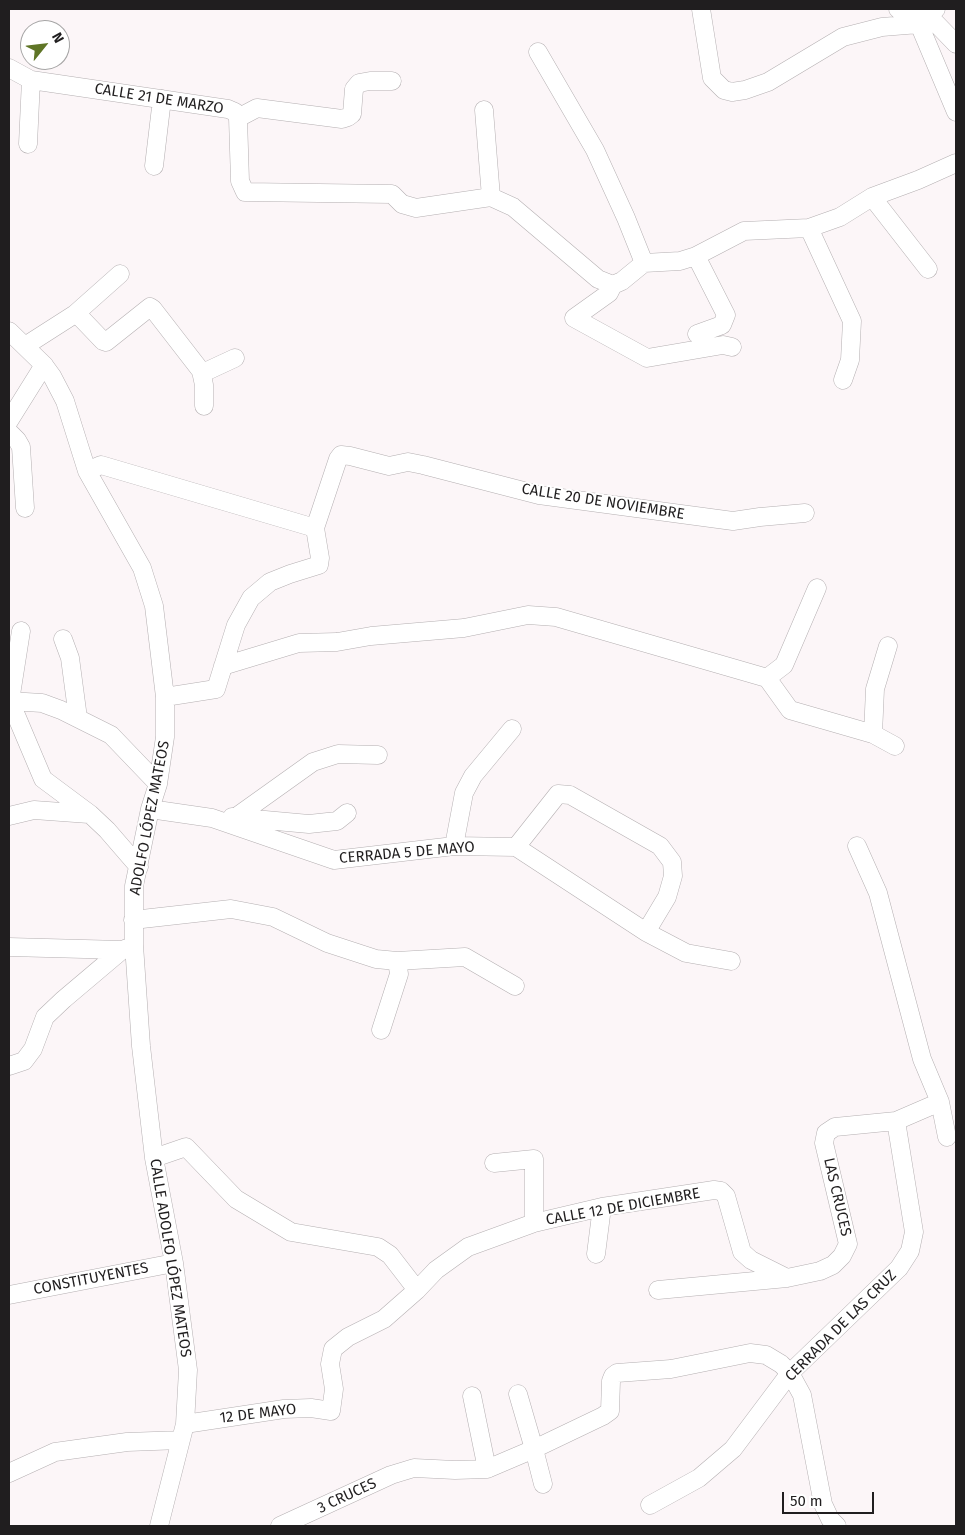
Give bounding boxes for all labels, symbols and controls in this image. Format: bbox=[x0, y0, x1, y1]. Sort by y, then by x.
north arrow bbox=[20, 20, 70, 70]
text: N bbox=[48, 30, 67, 46]
street label: CALLE 21 DE MARZO bbox=[93, 80, 225, 118]
street label: CALLE 20 DE NOVIEMBRE bbox=[520, 480, 686, 524]
street label: ADOLFO LÓPEZ MATEOS bbox=[126, 739, 174, 897]
street label: CERRADA 5 DE MAYO bbox=[338, 838, 476, 868]
street label: LAS CRUCES bbox=[819, 1156, 855, 1238]
street label: CALLE ADOLFO LÓPEZ MATEOS bbox=[145, 1157, 195, 1359]
street label: CALLE 12 DE DICIEMBRE bbox=[544, 1185, 702, 1229]
street label: CONSTITUYENTES bbox=[32, 1259, 150, 1299]
street label: CERRADA DE LAS CRUZ bbox=[782, 1267, 900, 1385]
street label: 12 DE MAYO bbox=[219, 1400, 297, 1428]
street label: 3 CRUCES bbox=[315, 1474, 379, 1518]
scale bar bbox=[785, 1482, 878, 1514]
text: 50 m bbox=[790, 1492, 823, 1510]

